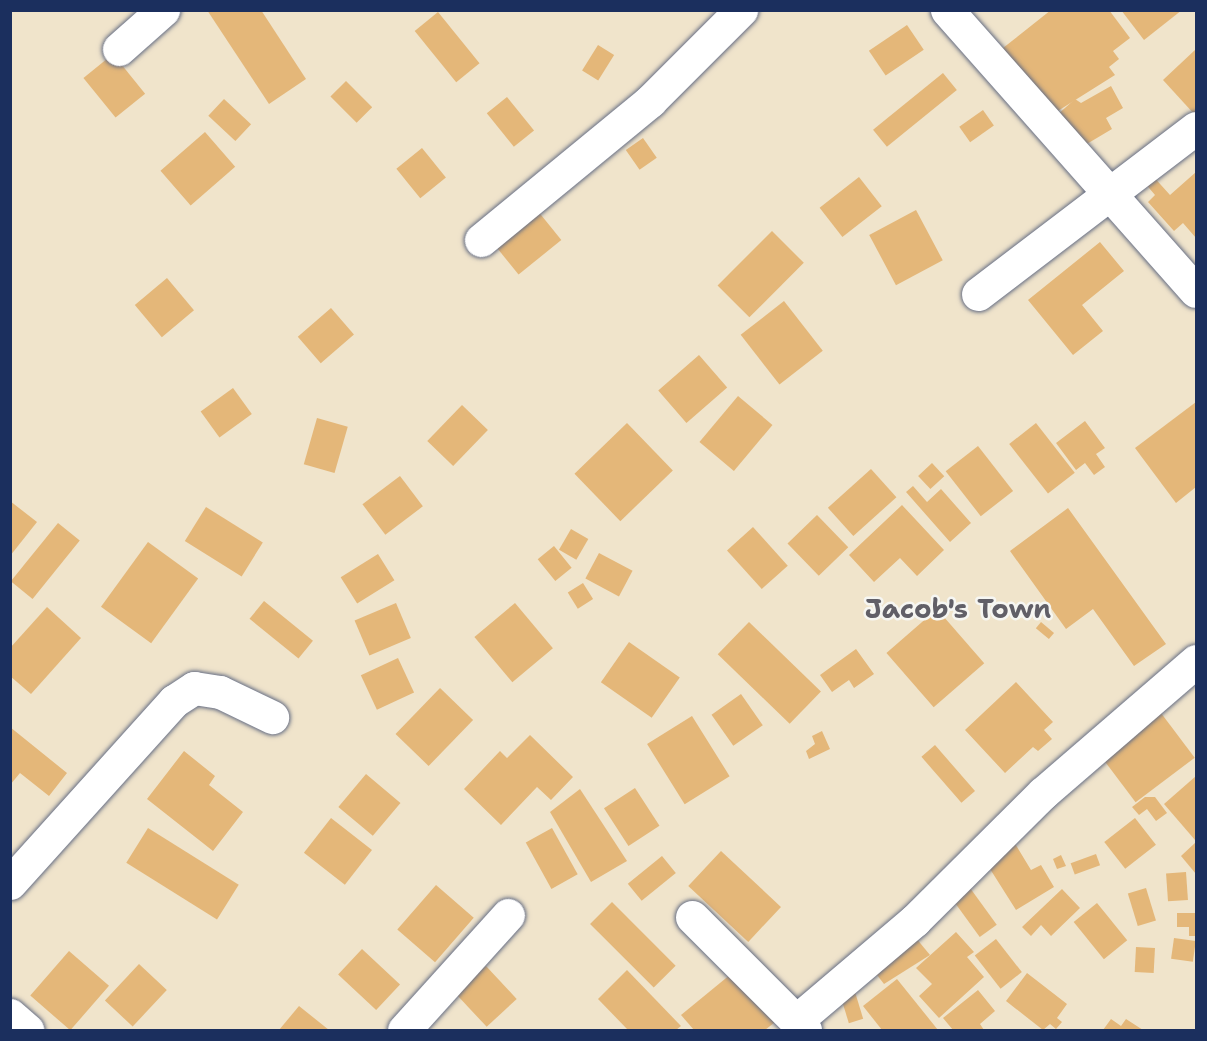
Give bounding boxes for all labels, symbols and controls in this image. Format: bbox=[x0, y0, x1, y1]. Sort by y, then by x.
district label: Jacob's Town bbox=[865, 593, 1051, 625]

